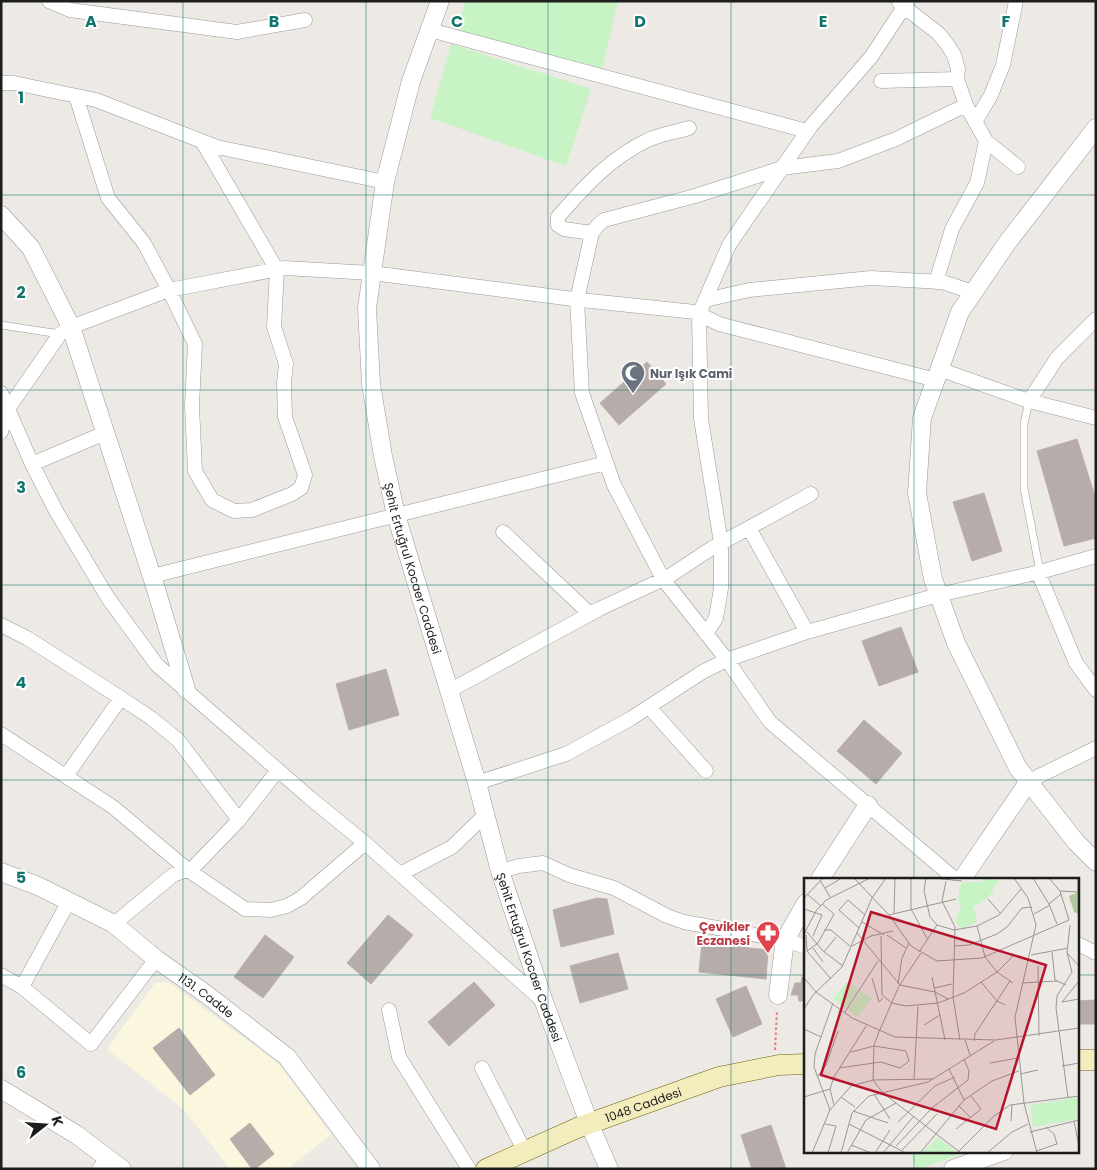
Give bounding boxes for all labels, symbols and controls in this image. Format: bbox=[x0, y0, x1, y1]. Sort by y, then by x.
text: A bbox=[85, 10, 97, 33]
text: B bbox=[269, 10, 279, 33]
text: C bbox=[451, 10, 463, 33]
text: D bbox=[634, 10, 646, 33]
text: E bbox=[819, 10, 827, 33]
text: F bbox=[1002, 10, 1011, 33]
text: 1 bbox=[18, 86, 24, 109]
text: 2 bbox=[16, 281, 26, 304]
mosque icon: Nur Işık Cami bbox=[620, 360, 646, 394]
place label: Nur Işık Cami bbox=[650, 365, 732, 382]
text: 3 bbox=[16, 476, 26, 499]
street label: Şehit Ertuğrul Kocaer Caddesi bbox=[381, 481, 446, 656]
text: 4 bbox=[16, 671, 27, 694]
text: 5 bbox=[16, 866, 26, 889]
street label: Şehit Ertuğrul Kocaer Caddesi bbox=[493, 870, 566, 1044]
inset map bbox=[804, 878, 1080, 1152]
place label: Çevikler Eczanesi bbox=[696, 918, 750, 949]
pharmacy icon: Çevikler Eczanesi bbox=[755, 920, 781, 954]
street label: 1131. Cadde bbox=[175, 969, 238, 1021]
text: 6 bbox=[16, 1061, 26, 1084]
street label: 1048 Caddesi bbox=[603, 1083, 684, 1126]
north arrow bbox=[20, 1100, 70, 1150]
text: K bbox=[46, 1114, 68, 1129]

